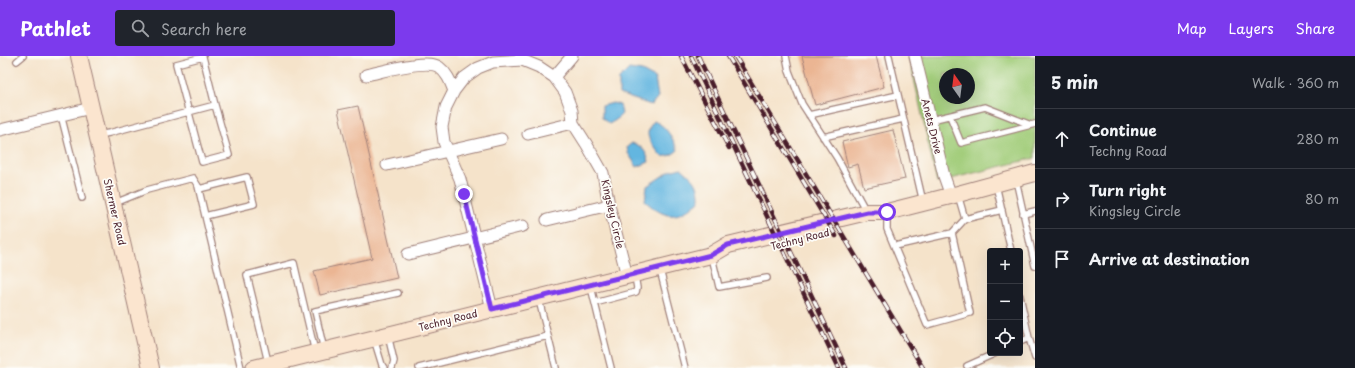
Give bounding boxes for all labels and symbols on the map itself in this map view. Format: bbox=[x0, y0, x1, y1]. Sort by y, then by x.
north arrow bbox=[939, 68, 975, 104]
street label: Anets Drive bbox=[918, 97, 947, 155]
street label: Shermer Road bbox=[101, 177, 130, 247]
street label: Kingsley Circle bbox=[598, 178, 629, 250]
route end bbox=[455, 185, 473, 203]
route start bbox=[878, 203, 896, 221]
street label: Techny Road bbox=[769, 224, 831, 254]
street label: Techny Road bbox=[417, 305, 479, 335]

